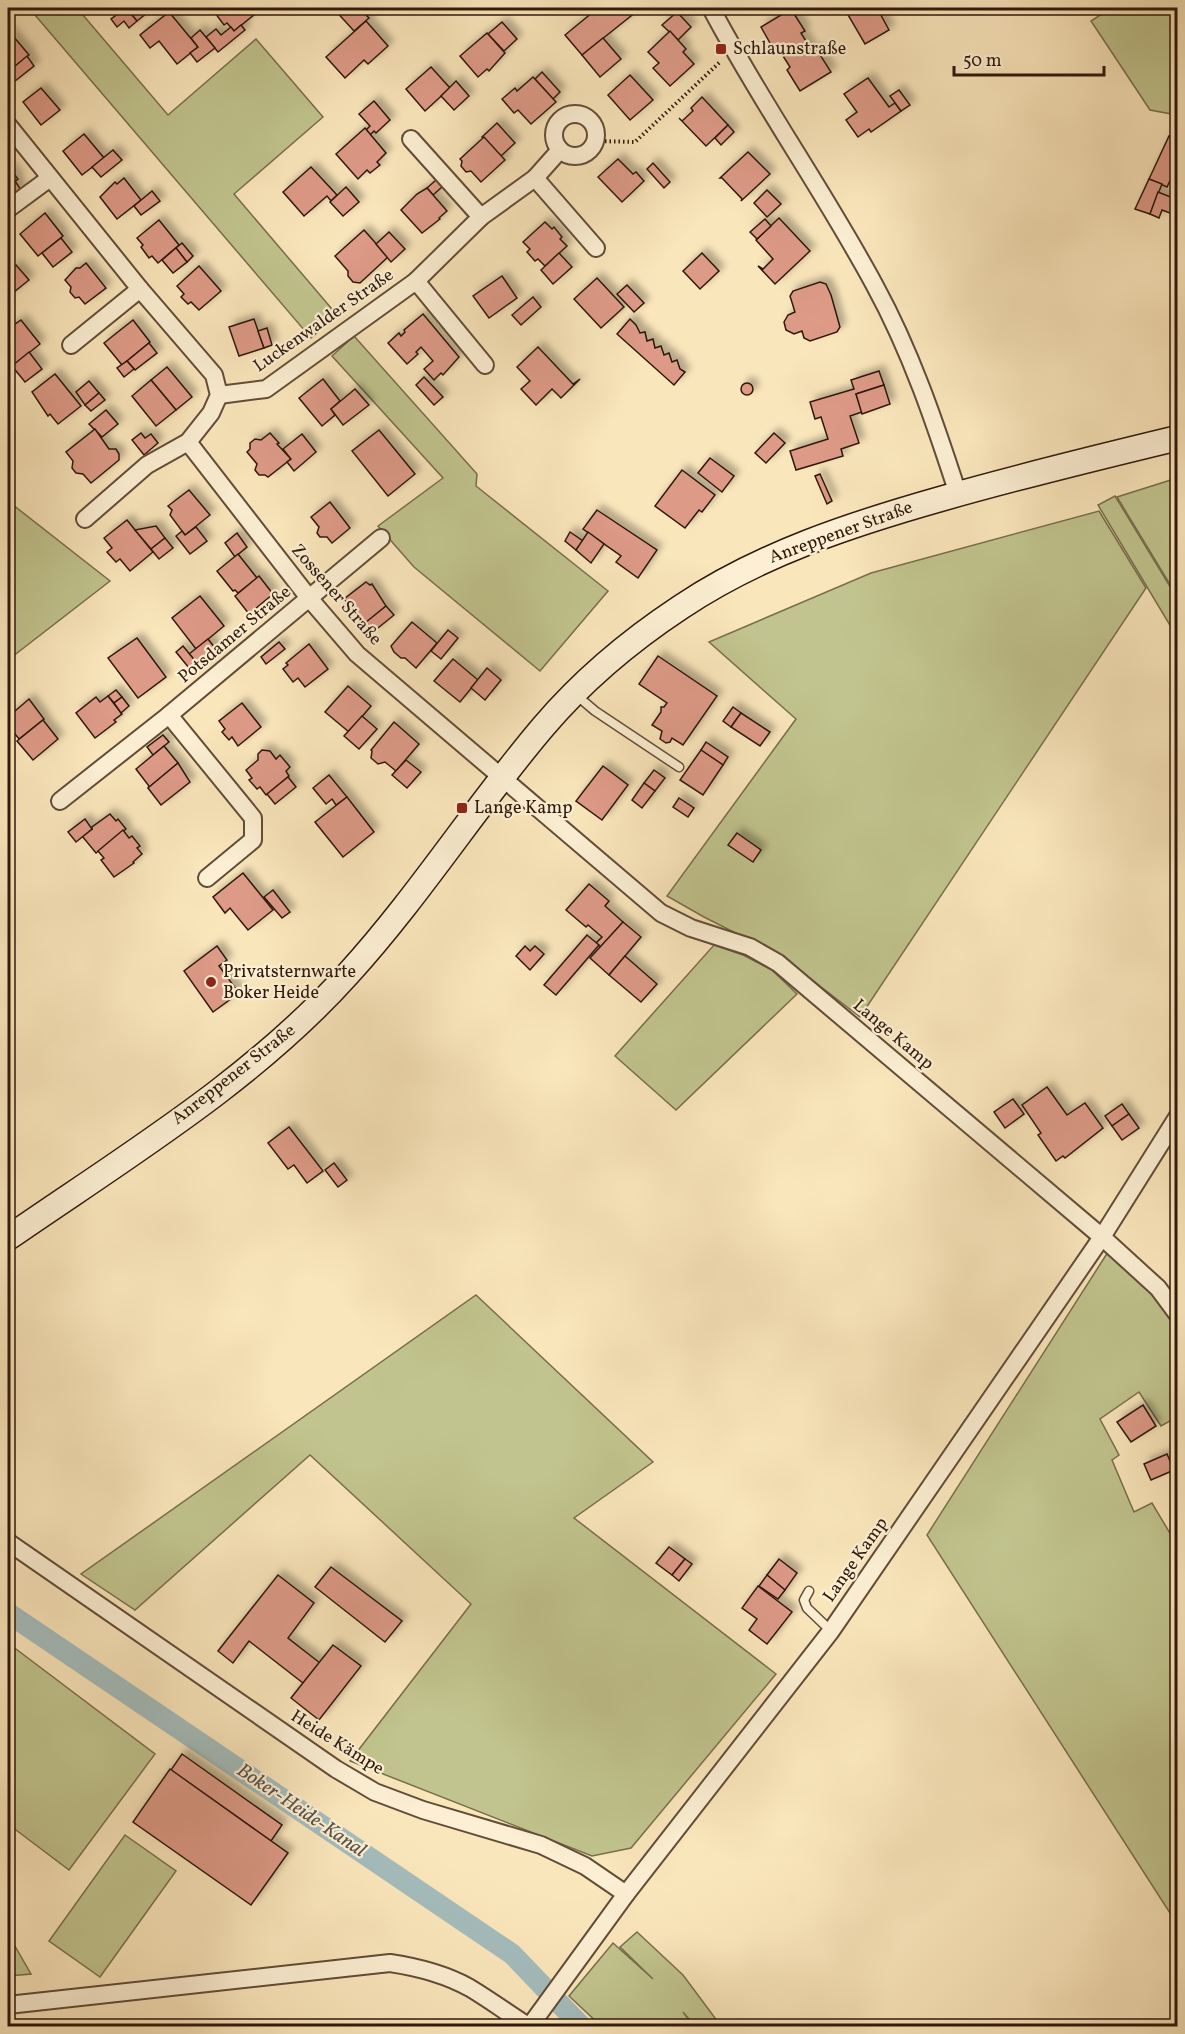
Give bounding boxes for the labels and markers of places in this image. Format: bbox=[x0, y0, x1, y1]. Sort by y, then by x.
place label: Schlaunstraße bbox=[733, 37, 846, 62]
marker: Schlaunstraße bbox=[714, 42, 728, 56]
place label: Lange Kamp bbox=[474, 796, 573, 821]
marker: Lange Kamp bbox=[455, 801, 469, 815]
place label: Privatsternwarte Boker Heide bbox=[223, 960, 356, 1006]
marker: Privatsternwarte Boker Heide bbox=[204, 975, 218, 989]

